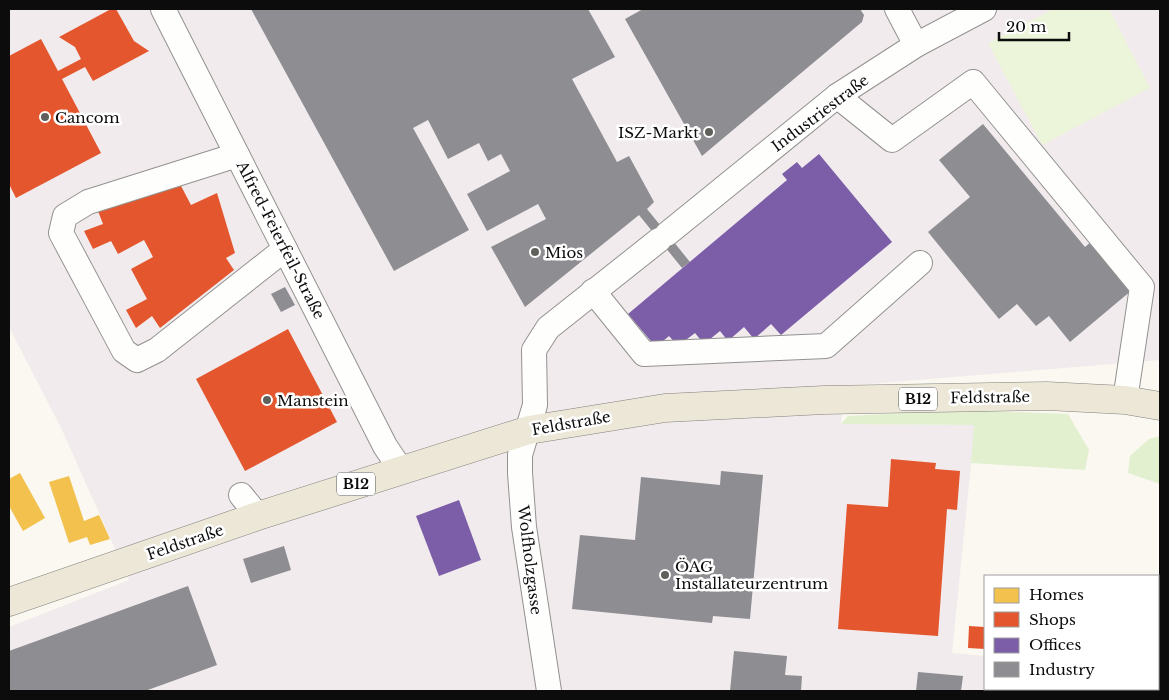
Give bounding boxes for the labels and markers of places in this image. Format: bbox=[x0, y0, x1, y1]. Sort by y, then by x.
place label: Cancom bbox=[55, 108, 120, 127]
marker: Cancom bbox=[39, 111, 51, 123]
place label: ISZ-Markt bbox=[618, 123, 699, 142]
marker: ISZ-Markt bbox=[703, 126, 715, 138]
place label: Mios bbox=[545, 243, 583, 262]
marker: Mios bbox=[529, 246, 541, 258]
place label: Manstein bbox=[277, 391, 349, 410]
marker: Manstein bbox=[261, 394, 273, 406]
place label: ÖAG Installateurzentrum bbox=[675, 557, 828, 593]
marker: ÖAG Installateurzentrum bbox=[659, 569, 671, 581]

